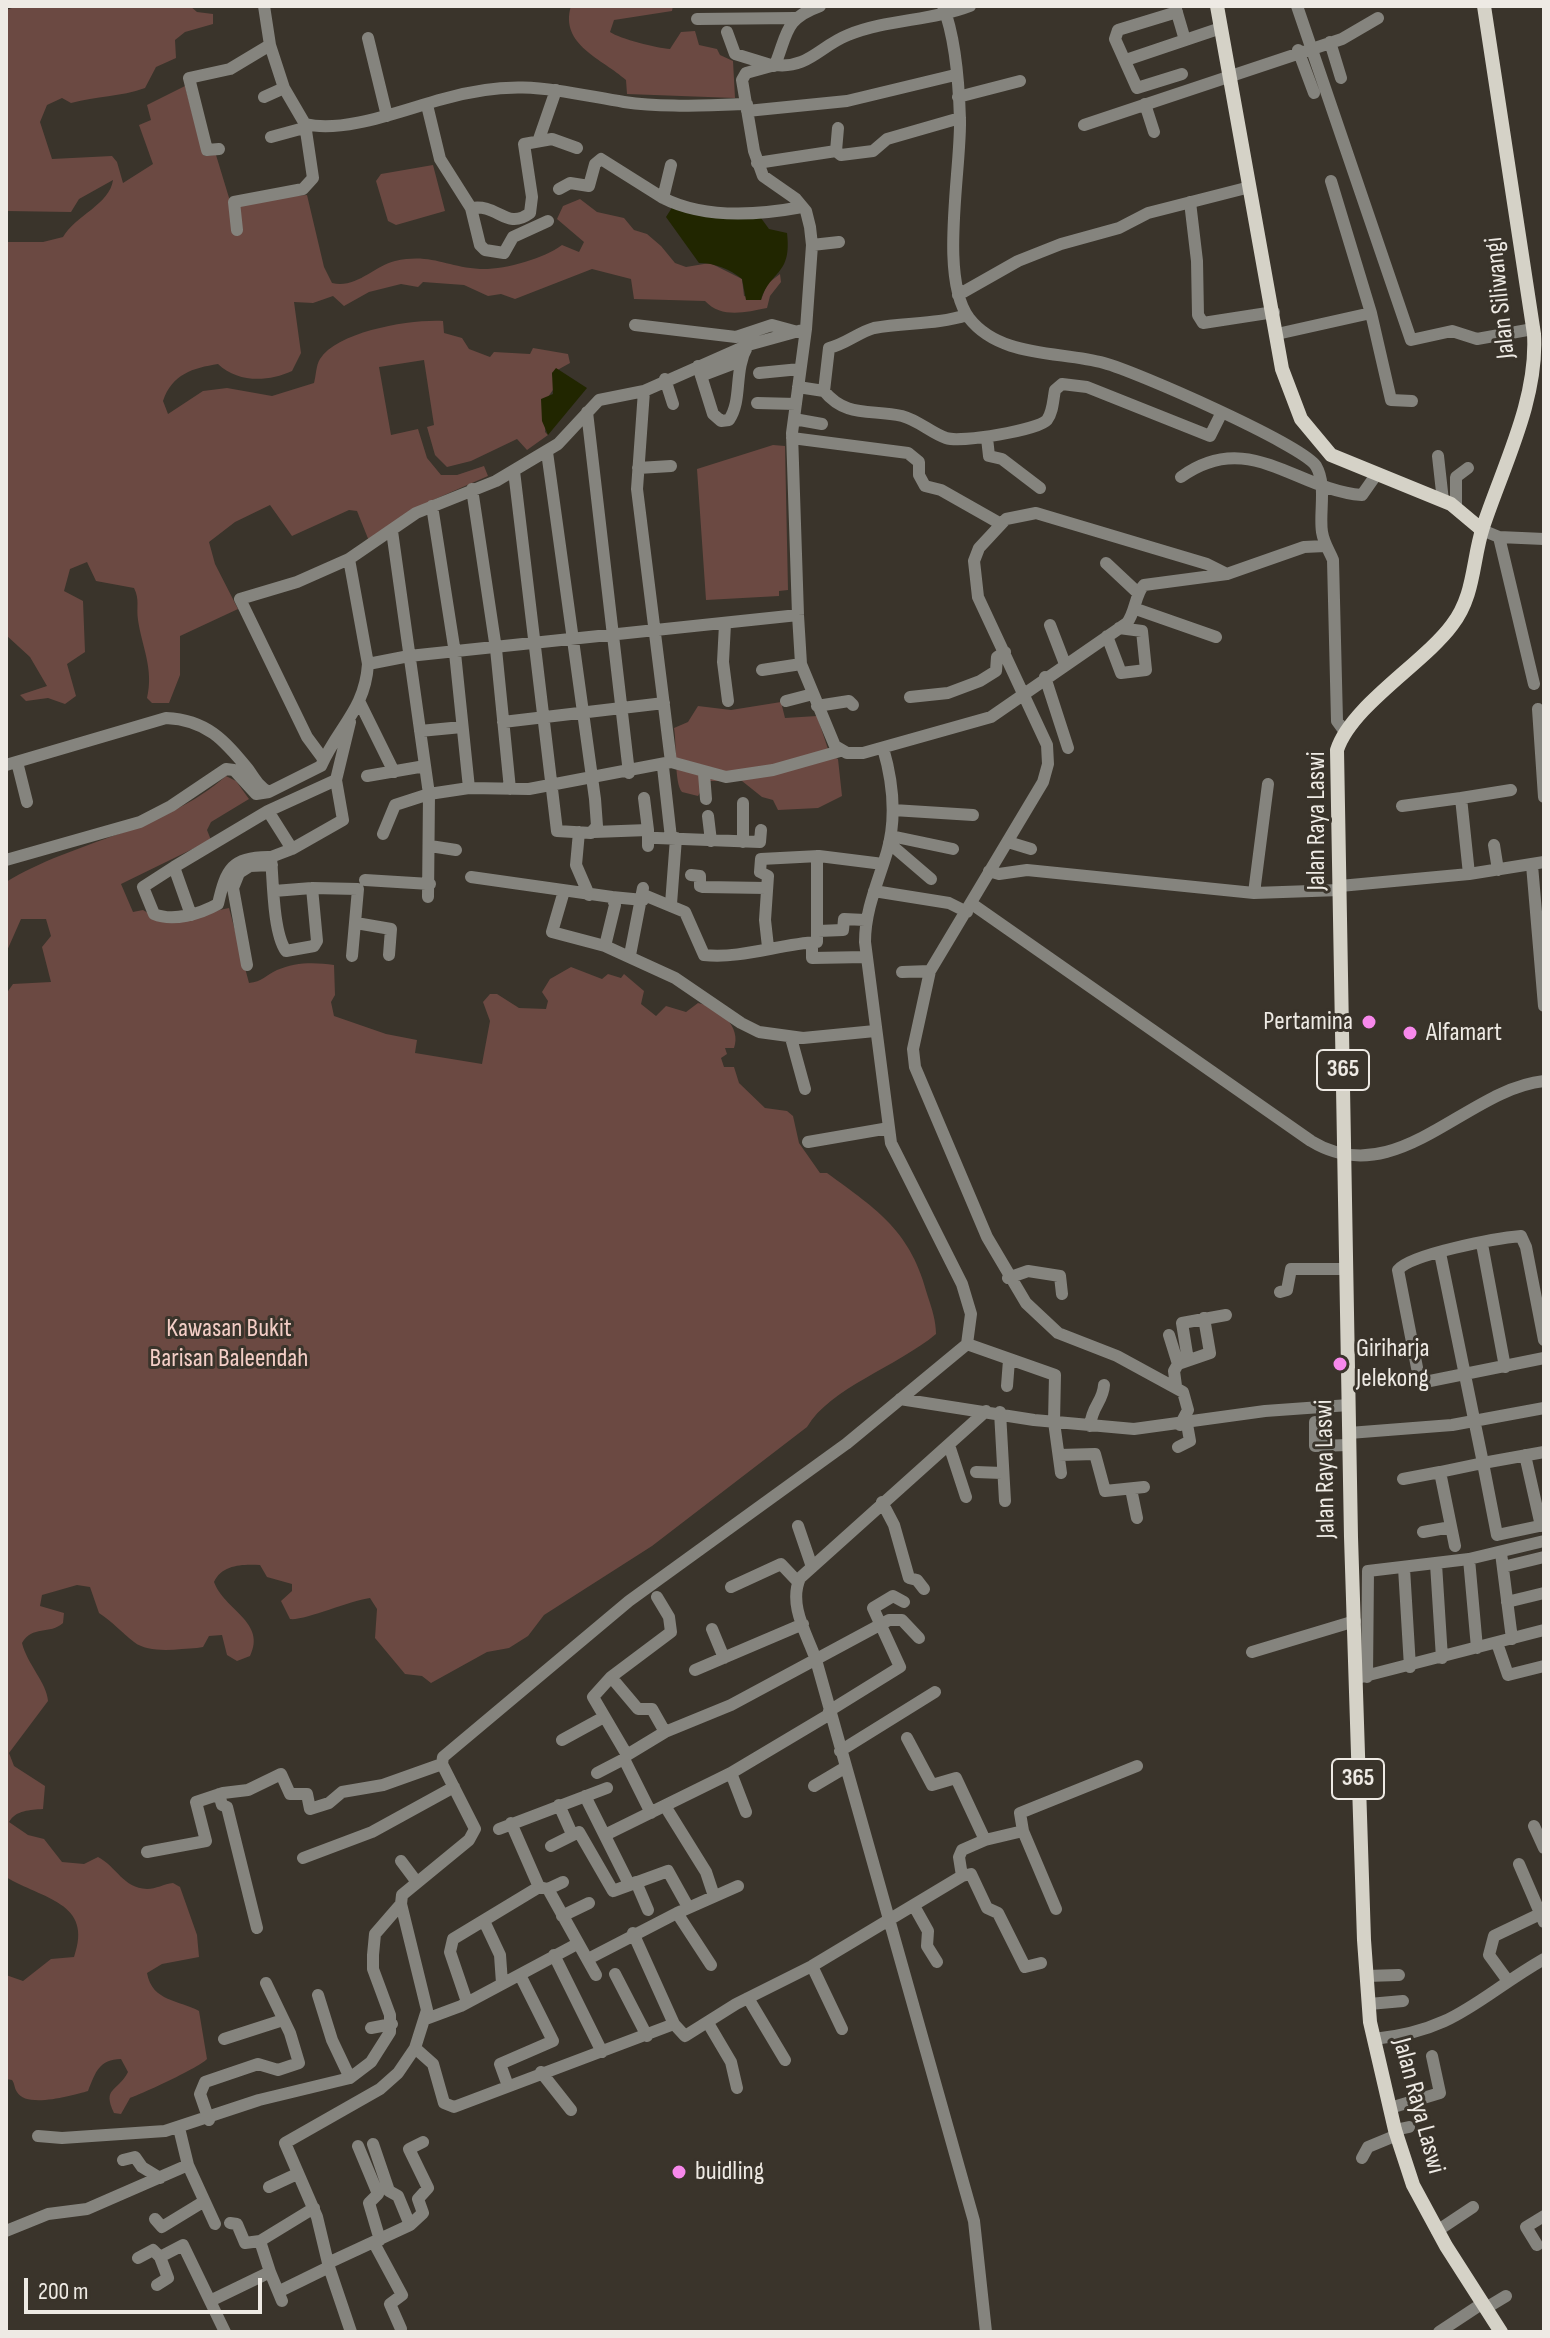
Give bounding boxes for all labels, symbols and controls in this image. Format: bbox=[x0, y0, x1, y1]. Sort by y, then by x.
street label: Jalan Siliwangi bbox=[1479, 236, 1523, 360]
street label: Jalan Raya Laswi bbox=[1301, 751, 1333, 891]
place label: Pertamina bbox=[1263, 1006, 1353, 1038]
marker: Pertamina bbox=[1360, 1013, 1378, 1031]
place label: Alfamart bbox=[1426, 1017, 1502, 1049]
marker: Alfamart bbox=[1401, 1024, 1419, 1042]
road number: 365 bbox=[1317, 1050, 1369, 1090]
park label: Kawasan Bukit Barisan Baleendah bbox=[150, 1313, 308, 1374]
place label: Giriharja Jelekong bbox=[1356, 1333, 1429, 1394]
marker: Giriharja Jelekong bbox=[1331, 1355, 1349, 1373]
street label: Jalan Raya Laswi bbox=[1309, 1399, 1343, 1539]
road number: 365 bbox=[1332, 1759, 1384, 1799]
street label: Jalan Raya Laswi bbox=[1385, 2035, 1451, 2177]
place label: buidling bbox=[695, 2156, 764, 2188]
marker: buidling bbox=[670, 2163, 688, 2181]
scale bar bbox=[28, 2262, 266, 2312]
text: 200 m bbox=[38, 2277, 89, 2306]

